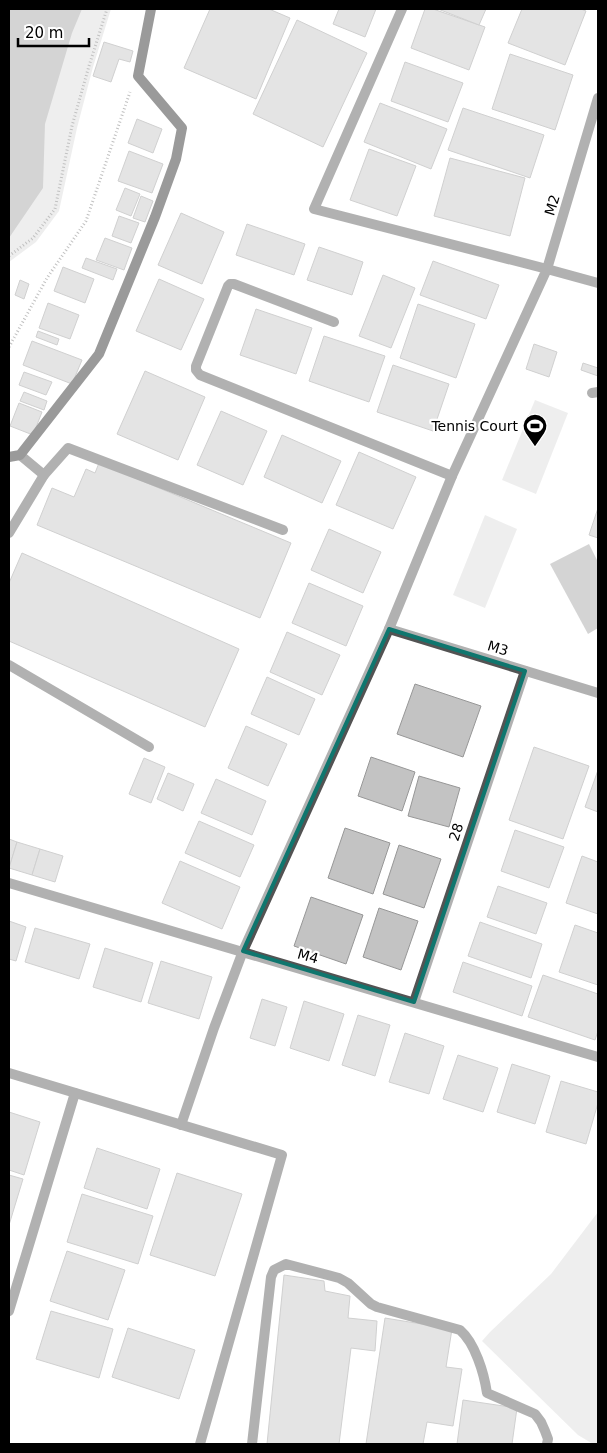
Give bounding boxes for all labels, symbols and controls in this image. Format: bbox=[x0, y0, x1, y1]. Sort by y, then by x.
scale bar bbox=[18, 15, 89, 47]
text: 20 m bbox=[25, 24, 63, 42]
street label: M2 bbox=[541, 193, 563, 217]
sports icon: Tennis Court bbox=[522, 413, 548, 447]
place label: Tennis Court bbox=[430, 418, 519, 434]
street label: M3 bbox=[486, 637, 510, 659]
street label: 28 bbox=[446, 821, 466, 843]
street label: M4 bbox=[296, 945, 320, 967]

